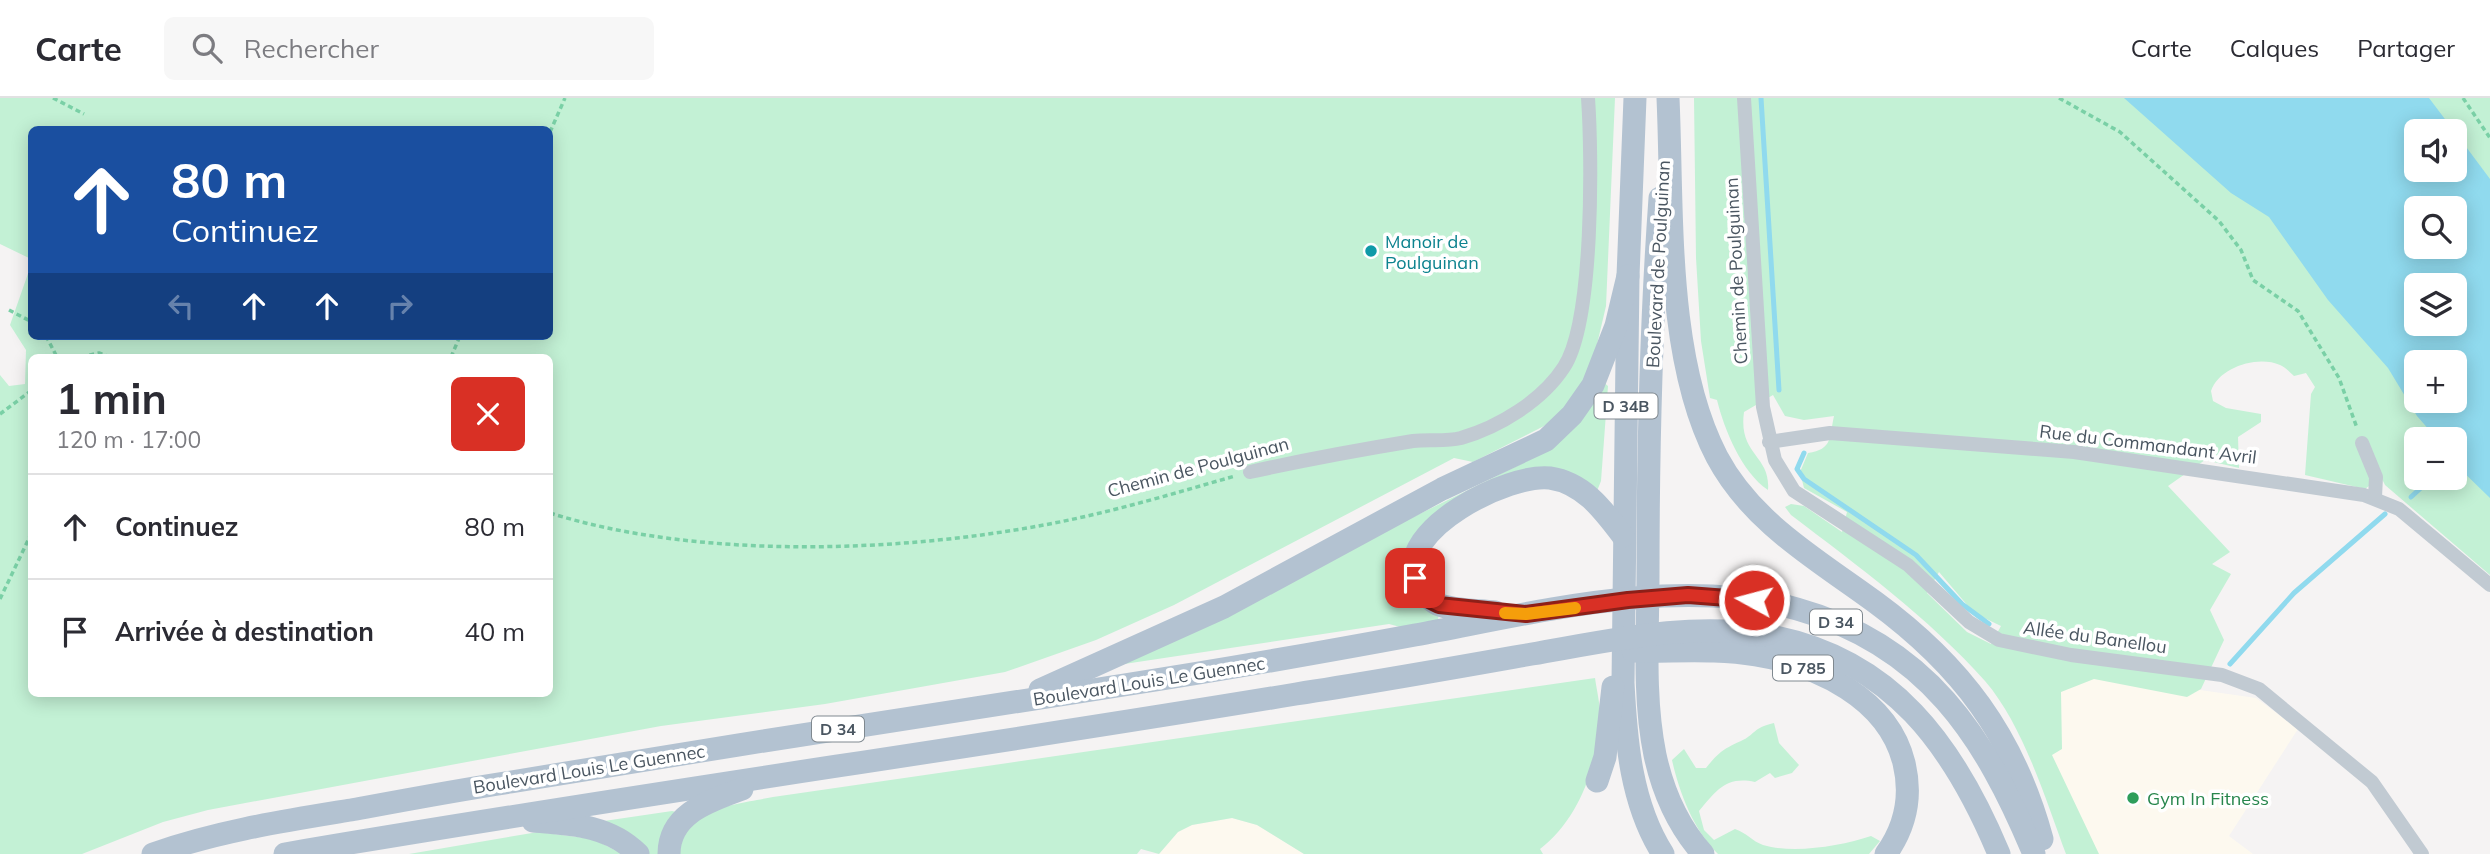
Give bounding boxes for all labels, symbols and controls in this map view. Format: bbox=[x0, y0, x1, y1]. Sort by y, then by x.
search box bbox=[164, 17, 654, 80]
text: Carte bbox=[35, 28, 122, 69]
icon: search bbox=[188, 29, 226, 67]
text: Rechercher bbox=[244, 32, 379, 65]
text: Carte bbox=[2131, 33, 2192, 63]
text: Calques bbox=[2230, 33, 2319, 63]
text: Partager bbox=[2357, 33, 2455, 63]
map controls bbox=[2404, 119, 2467, 490]
button: sound bbox=[2404, 119, 2467, 182]
text: 80 m bbox=[171, 149, 287, 210]
icon: ahead bbox=[56, 154, 147, 245]
street label: Boulevard de Poulguinan bbox=[1641, 160, 1675, 368]
street label: Chemin de Poulguinan bbox=[1720, 177, 1752, 365]
button: search bbox=[2404, 196, 2467, 259]
text: Continuez bbox=[171, 210, 319, 250]
place label: Manoir de Poulguinan bbox=[1385, 230, 1479, 274]
marker: Manoir de Poulguinan bbox=[1363, 243, 1379, 259]
button: layers bbox=[2404, 273, 2467, 336]
icon: left bbox=[162, 287, 200, 325]
icon: ahead bbox=[235, 287, 273, 325]
icon: ahead bbox=[308, 287, 346, 325]
icon: right bbox=[381, 287, 419, 325]
button: + bbox=[2404, 350, 2467, 413]
text: 1 min bbox=[56, 372, 167, 425]
button: close bbox=[451, 377, 525, 451]
road number: D 34B bbox=[1594, 394, 1658, 418]
street label: Rue du Commandant Avril bbox=[2038, 419, 2258, 469]
text: 120 m · 17:00 bbox=[56, 425, 201, 454]
button: − bbox=[2404, 427, 2467, 490]
street label: Chemin de Poulguinan bbox=[1105, 432, 1291, 502]
icon: ahead bbox=[56, 508, 94, 546]
text: Continuez bbox=[115, 510, 239, 543]
text: 80 m bbox=[464, 510, 525, 543]
pin bbox=[1385, 548, 1445, 608]
icon: arrive bbox=[1396, 559, 1434, 597]
position arrow bbox=[1717, 563, 1791, 637]
road number: D 34 bbox=[1810, 610, 1862, 635]
icon: arrive bbox=[56, 613, 94, 651]
text: Arrivée à destination bbox=[115, 615, 374, 648]
text: 40 m bbox=[464, 615, 525, 648]
street label: Allée du Banellou bbox=[2022, 616, 2168, 658]
street label: Boulevard Louis Le Guennec bbox=[1031, 651, 1267, 711]
road number: D 785 bbox=[1773, 656, 1833, 680]
road number: D 34 bbox=[812, 716, 864, 742]
street label: Boulevard Louis Le Guennec bbox=[471, 739, 707, 799]
place label: Gym In Fitness bbox=[2147, 787, 2269, 810]
marker: Gym In Fitness bbox=[2125, 790, 2141, 806]

